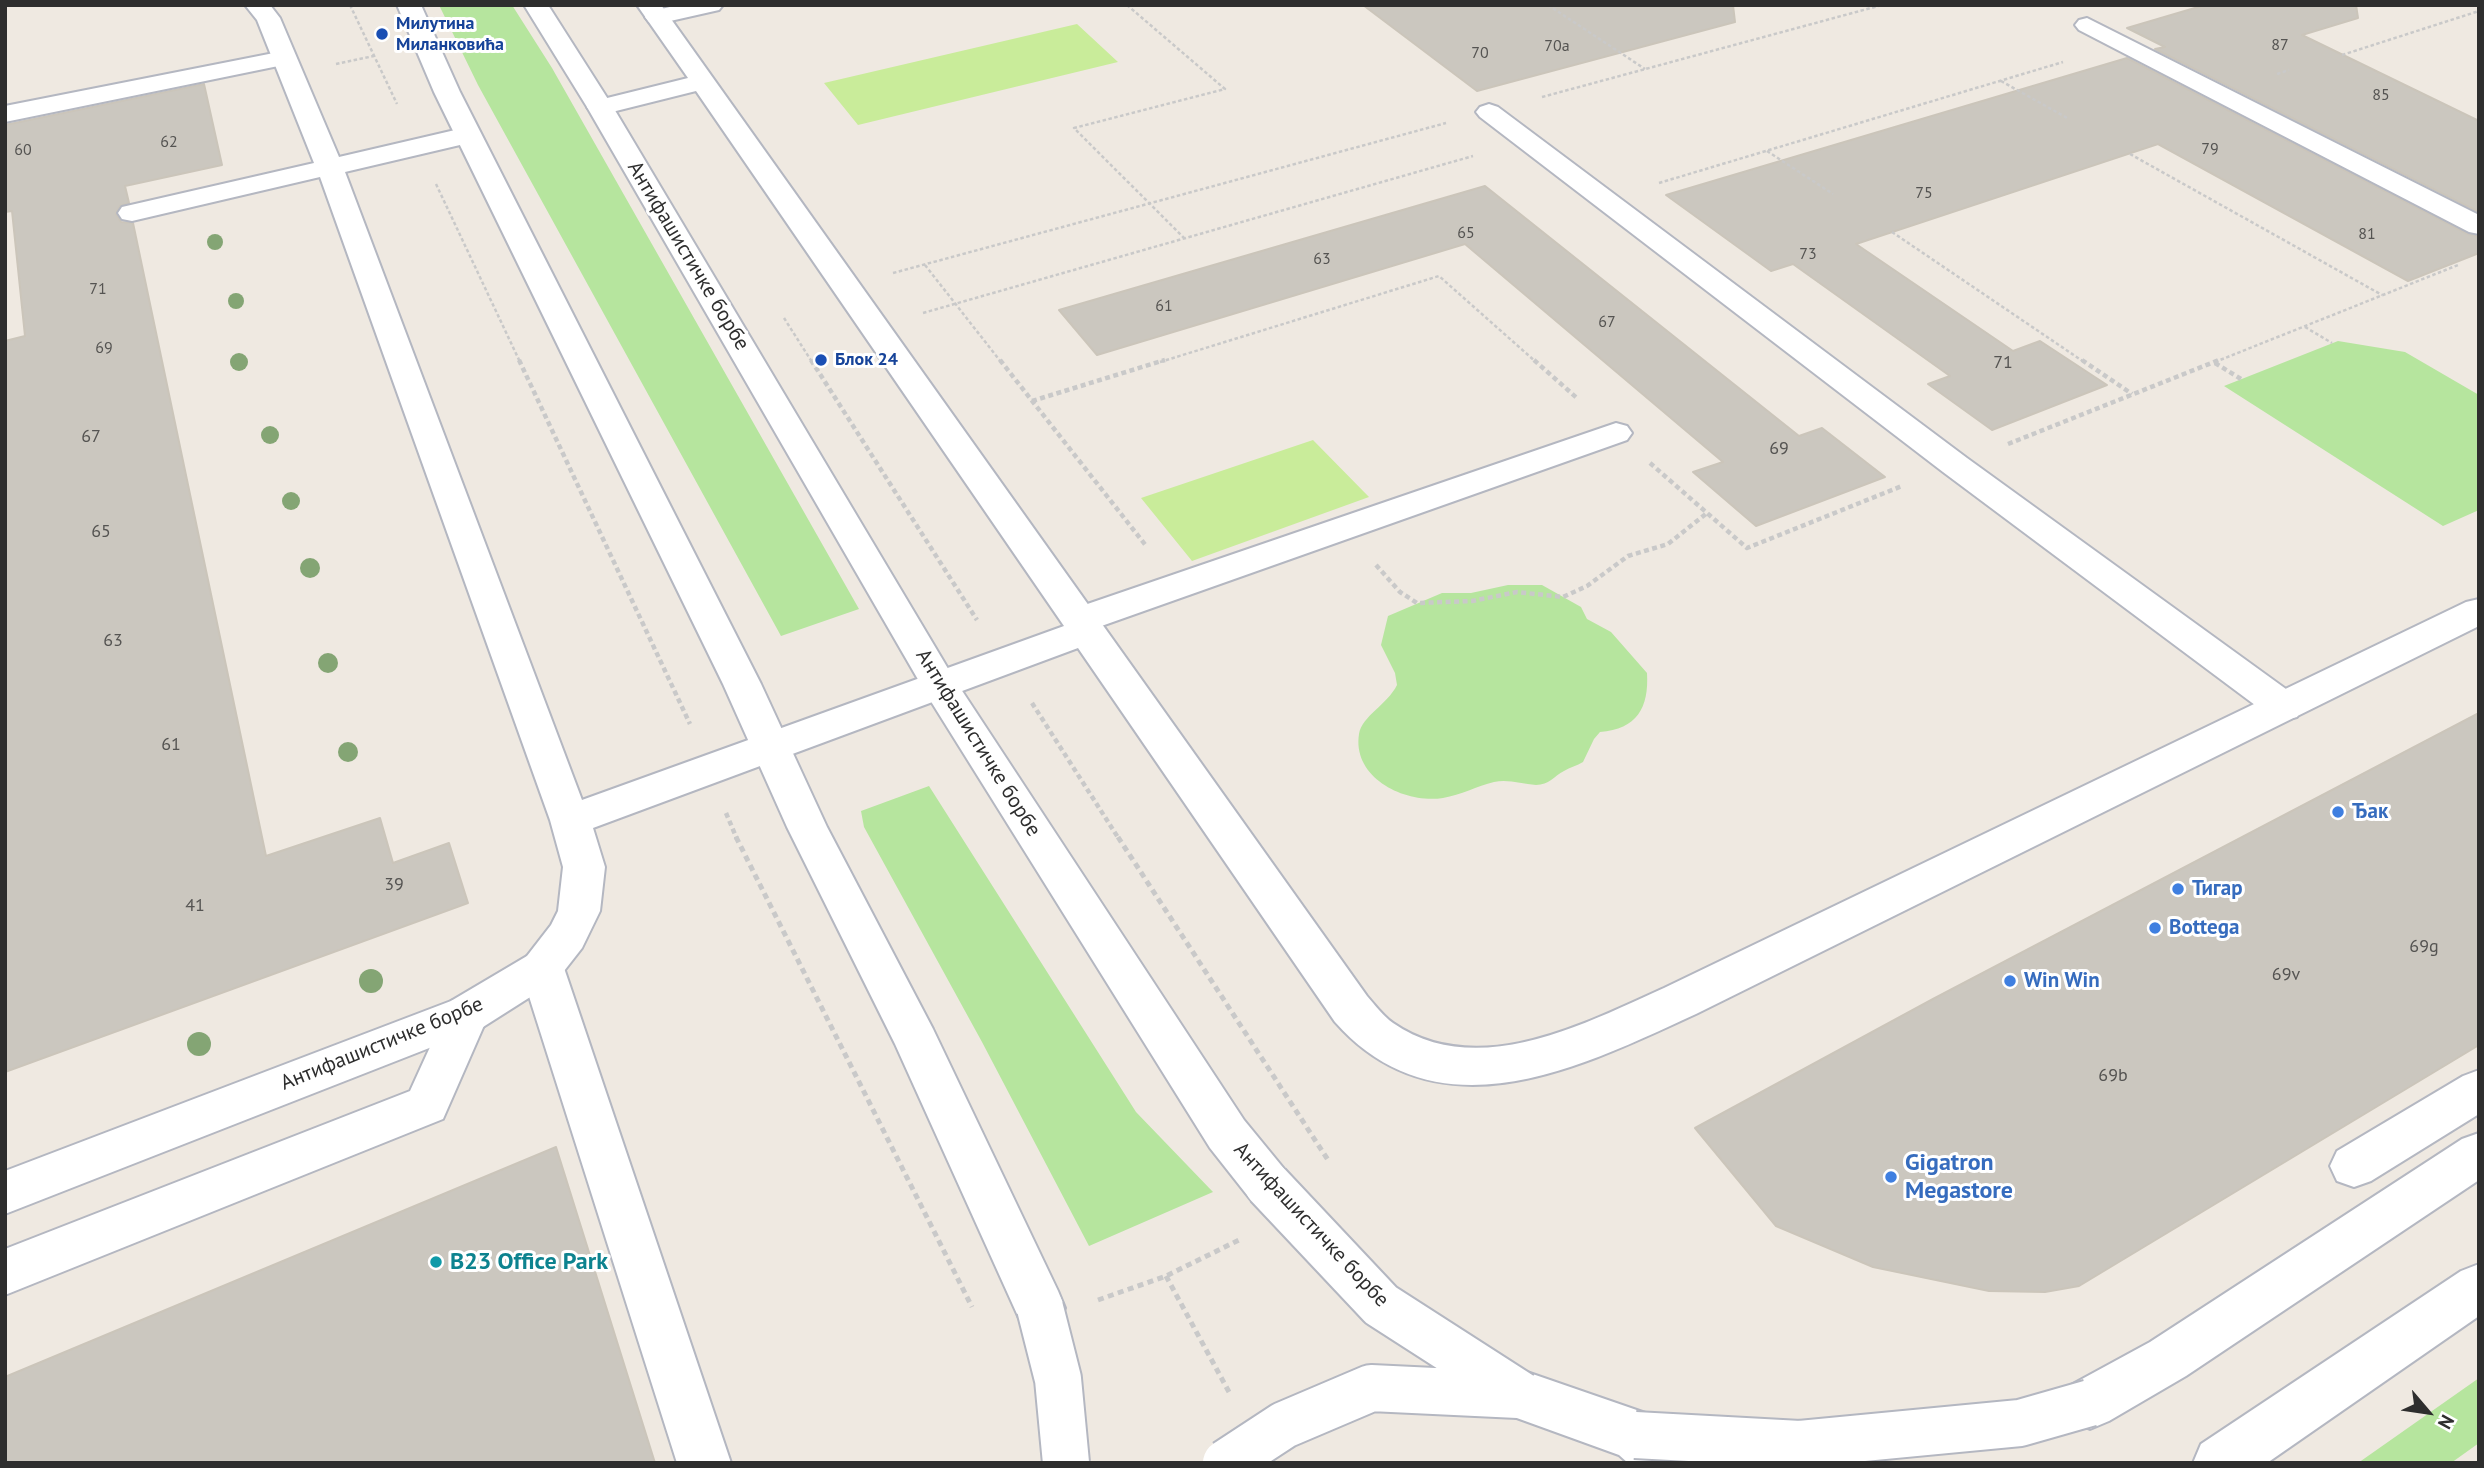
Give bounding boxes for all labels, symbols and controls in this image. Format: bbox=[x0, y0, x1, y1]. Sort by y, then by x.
place label: Милутина Миланковића bbox=[396, 13, 504, 56]
marker: Милутина Миланковића bbox=[374, 26, 390, 42]
house number: 87 bbox=[2271, 35, 2289, 55]
house number: 70a bbox=[1544, 36, 1570, 56]
house number: 70 bbox=[1471, 43, 1489, 63]
house number: 85 bbox=[2372, 85, 2390, 105]
house number: 62 bbox=[160, 132, 178, 152]
house number: 79 bbox=[2201, 139, 2219, 159]
house number: 60 bbox=[14, 140, 32, 160]
street label: Антифашистичке борбе bbox=[622, 157, 754, 355]
house number: 75 bbox=[1915, 183, 1933, 203]
house number: 65 bbox=[1457, 223, 1475, 243]
house number: 81 bbox=[2358, 224, 2376, 244]
house number: 73 bbox=[1799, 244, 1817, 264]
house number: 63 bbox=[1313, 249, 1331, 269]
house number: 71 bbox=[89, 279, 107, 299]
house number: 61 bbox=[1155, 296, 1173, 316]
house number: 67 bbox=[1598, 312, 1616, 332]
house number: 69 bbox=[95, 338, 113, 358]
place label: Блок 24 bbox=[835, 349, 898, 371]
marker: Блок 24 bbox=[813, 352, 829, 368]
house number: 71 bbox=[1993, 352, 2013, 374]
house number: 67 bbox=[81, 426, 101, 448]
house number: 69 bbox=[1769, 438, 1789, 460]
house number: 65 bbox=[91, 521, 111, 543]
house number: 63 bbox=[103, 630, 123, 652]
street label: Антифашистичке борбе bbox=[910, 645, 1046, 841]
house number: 61 bbox=[161, 734, 181, 756]
place label: Ђак bbox=[2352, 799, 2388, 825]
marker: Ђак bbox=[2330, 804, 2346, 820]
house number: 39 bbox=[384, 874, 404, 896]
place label: Тигар bbox=[2192, 876, 2243, 902]
marker: Тигар bbox=[2170, 881, 2186, 897]
house number: 41 bbox=[185, 895, 205, 917]
place label: Bottega bbox=[2169, 915, 2239, 941]
marker: Bottega bbox=[2147, 920, 2163, 936]
house number: 69g bbox=[2409, 936, 2439, 958]
house number: 69v bbox=[2272, 964, 2300, 986]
place label: Win Win bbox=[2024, 968, 2100, 994]
marker: Win Win bbox=[2002, 973, 2018, 989]
street label: Антифашистичке борбе bbox=[277, 992, 487, 1096]
house number: 69b bbox=[2098, 1065, 2128, 1087]
street label: Антифашистичке борбе bbox=[1228, 1137, 1394, 1313]
place label: Gigatron Megastore bbox=[1905, 1149, 2013, 1205]
marker: Gigatron Megastore bbox=[1883, 1169, 1899, 1185]
place label: B23 Office Park bbox=[450, 1248, 608, 1276]
marker: B23 Office Park bbox=[428, 1254, 444, 1270]
north arrow bbox=[2393, 1377, 2463, 1447]
text: N bbox=[2433, 1411, 2460, 1433]

